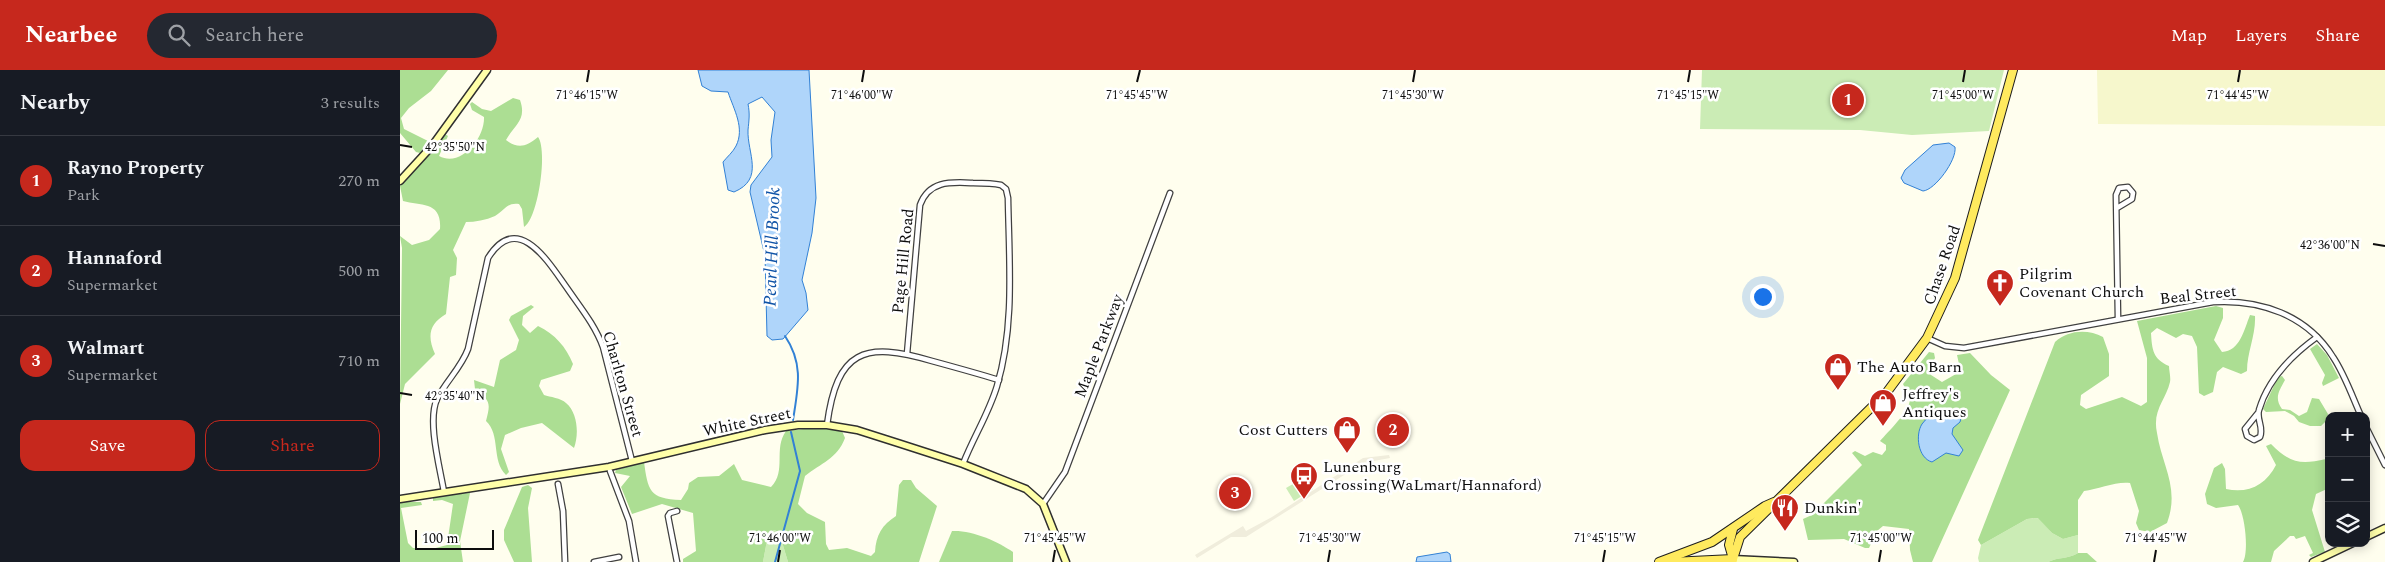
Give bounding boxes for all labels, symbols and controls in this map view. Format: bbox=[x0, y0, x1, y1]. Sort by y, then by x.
search box bbox=[147, 13, 497, 58]
text: Nearbee bbox=[25, 17, 117, 53]
icon: search bbox=[165, 21, 193, 49]
text: Search here bbox=[205, 21, 304, 50]
text: Map bbox=[2171, 22, 2207, 49]
text: Layers bbox=[2235, 22, 2287, 49]
text: Share bbox=[2315, 22, 2360, 49]
pin: 1 bbox=[1832, 81, 1864, 119]
text: 71°46'15"W bbox=[556, 86, 618, 105]
text: 71°46'00"W bbox=[831, 86, 893, 105]
text: 71°45'45"W bbox=[1106, 86, 1168, 105]
text: 71°45'30"W bbox=[1382, 86, 1444, 105]
text: 71°45'15"W bbox=[1657, 86, 1719, 105]
text: 71°45'00"W bbox=[1932, 86, 1994, 105]
text: 71°44'45"W bbox=[2207, 86, 2269, 105]
text: Nearby bbox=[20, 87, 90, 119]
text: 3 results bbox=[321, 91, 380, 115]
text: 42°35'50"N bbox=[425, 138, 485, 157]
text: Rayno Property bbox=[67, 154, 204, 183]
text: 1 bbox=[32, 169, 40, 193]
text: 270 m bbox=[338, 169, 380, 193]
text: Park bbox=[67, 183, 100, 207]
water label: Pearl Hill Brook bbox=[756, 186, 788, 307]
street label: Page Hill Road bbox=[886, 207, 920, 315]
street label: Chase Road bbox=[1917, 222, 1967, 308]
text: 42°36'00"N bbox=[2300, 236, 2360, 255]
text: Hannaford bbox=[67, 244, 162, 273]
text: 2 bbox=[32, 259, 40, 283]
text: 500 m bbox=[338, 259, 380, 283]
place label: Pilgrim Covenant Church bbox=[2019, 262, 2144, 304]
church icon: Pilgrim Covenant Church bbox=[1985, 268, 2015, 307]
text: Supermarket bbox=[67, 273, 158, 297]
street label: Beal Street bbox=[2158, 279, 2238, 311]
your location bbox=[1750, 284, 1776, 310]
street label: Maple Parkway bbox=[1068, 290, 1130, 401]
street label: Charlton Street bbox=[596, 328, 650, 440]
text: Walmart bbox=[67, 334, 144, 363]
text: 3 bbox=[32, 349, 40, 373]
text: 710 m bbox=[338, 349, 380, 373]
shop icon: The Auto Barn bbox=[1823, 352, 1853, 391]
place label: The Auto Barn bbox=[1857, 355, 1962, 379]
text: Supermarket bbox=[67, 363, 158, 387]
place label: Jeffrey's Antiques bbox=[1902, 382, 1967, 424]
text: 42°35'40"N bbox=[425, 387, 485, 406]
shop icon: Jeffrey's Antiques bbox=[1868, 388, 1898, 427]
street label: White Street bbox=[701, 401, 794, 443]
pin: 2 bbox=[1377, 411, 1409, 449]
map controls bbox=[2325, 412, 2370, 547]
button: + bbox=[2325, 412, 2370, 457]
shop icon: Cost Cutters bbox=[1332, 415, 1362, 454]
place label: Cost Cutters bbox=[1238, 418, 1328, 442]
button: Save bbox=[20, 420, 195, 471]
button: Share bbox=[205, 420, 380, 471]
place label: Lunenburg Crossing(WaLmart/Hannaford) bbox=[1323, 455, 1541, 497]
button: − bbox=[2325, 457, 2370, 502]
bus stop icon: Lunenburg Crossing(WaLmart/Hannaford) bbox=[1289, 461, 1319, 500]
pin: 3 bbox=[1219, 474, 1251, 512]
restaurant icon: Dunkin' bbox=[1770, 493, 1800, 532]
place label: Dunkin' bbox=[1804, 496, 1862, 520]
button: layers bbox=[2325, 502, 2370, 547]
scale bar bbox=[415, 527, 494, 550]
text: 100 m bbox=[422, 528, 459, 549]
text: 71°46'00"W bbox=[749, 529, 811, 548]
text: 71°45'45"W bbox=[1024, 529, 1086, 548]
text: 71°45'30"W bbox=[1299, 529, 1361, 548]
text: 71°45'15"W bbox=[1574, 529, 1636, 548]
text: 71°45'00"W bbox=[1850, 529, 1912, 548]
text: 71°44'45"W bbox=[2125, 529, 2187, 548]

